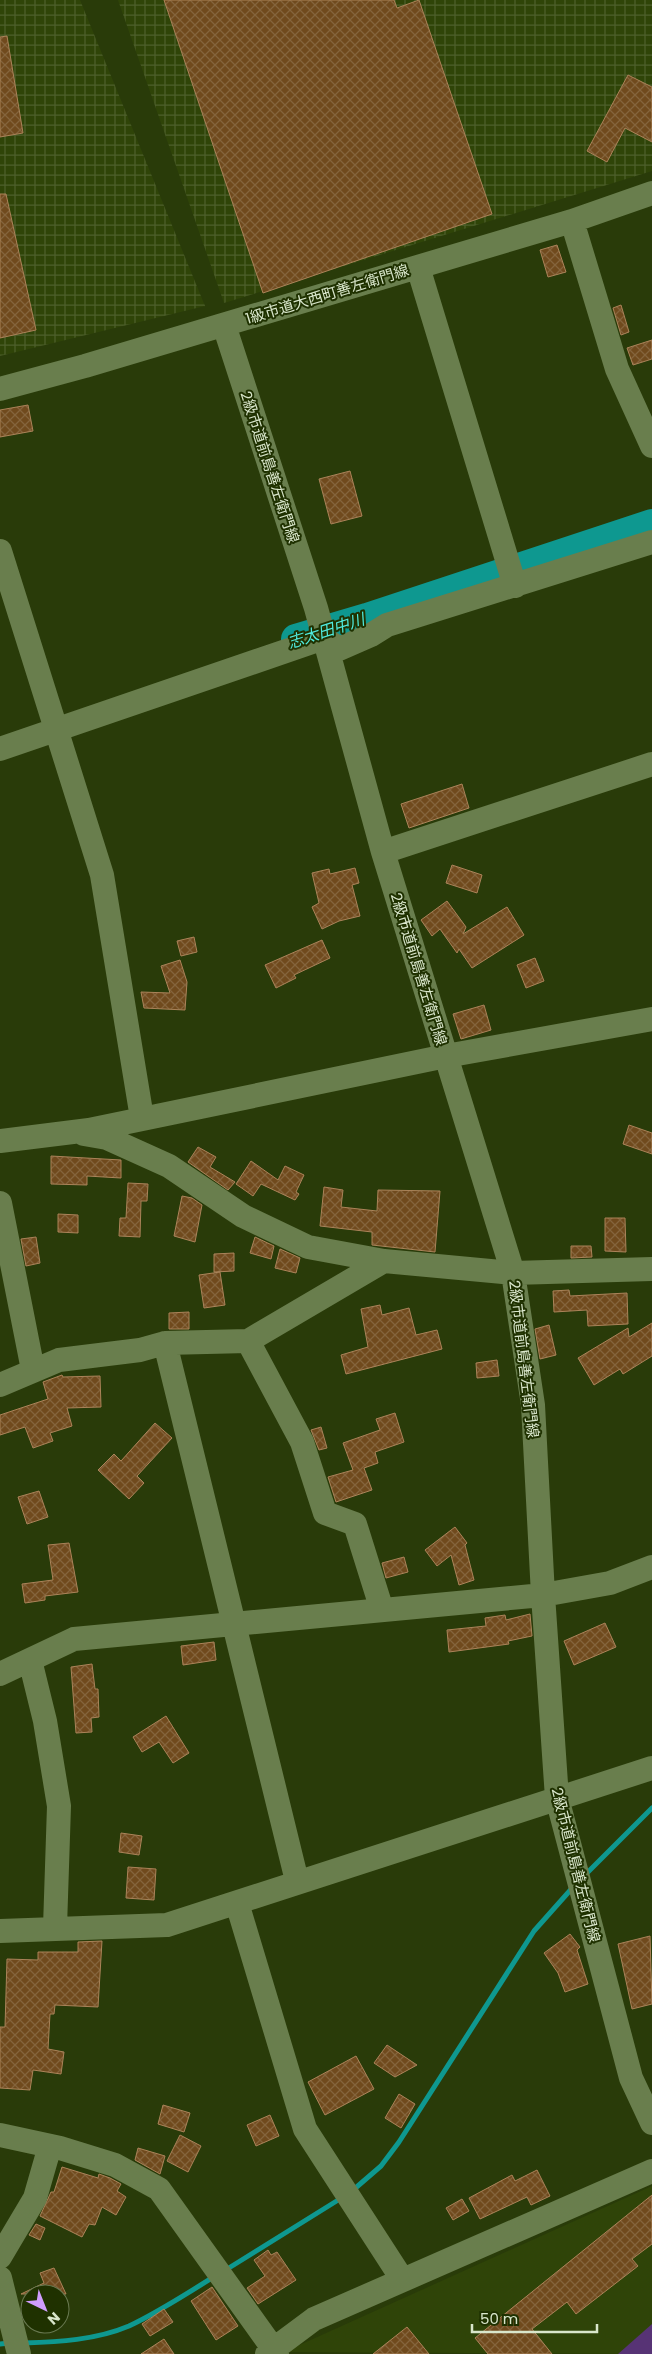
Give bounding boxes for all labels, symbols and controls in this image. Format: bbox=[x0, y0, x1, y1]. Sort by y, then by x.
street label: 1級市道大西町善左衛門線 bbox=[243, 259, 411, 329]
street label: 2級市道前島善左衛門線 bbox=[236, 388, 304, 546]
water label: 志太田中川 bbox=[284, 607, 369, 654]
street label: 2級市道前島善左衛門線 bbox=[386, 890, 452, 1048]
street label: 2級市道前島善左衛門線 bbox=[504, 1279, 544, 1439]
street label: 2級市道前島善左衛門線 bbox=[547, 1785, 605, 1945]
north arrow bbox=[20, 2284, 70, 2334]
scale bar bbox=[472, 2302, 597, 2334]
text: N bbox=[43, 2308, 65, 2329]
text: 50 m bbox=[480, 2308, 518, 2329]

